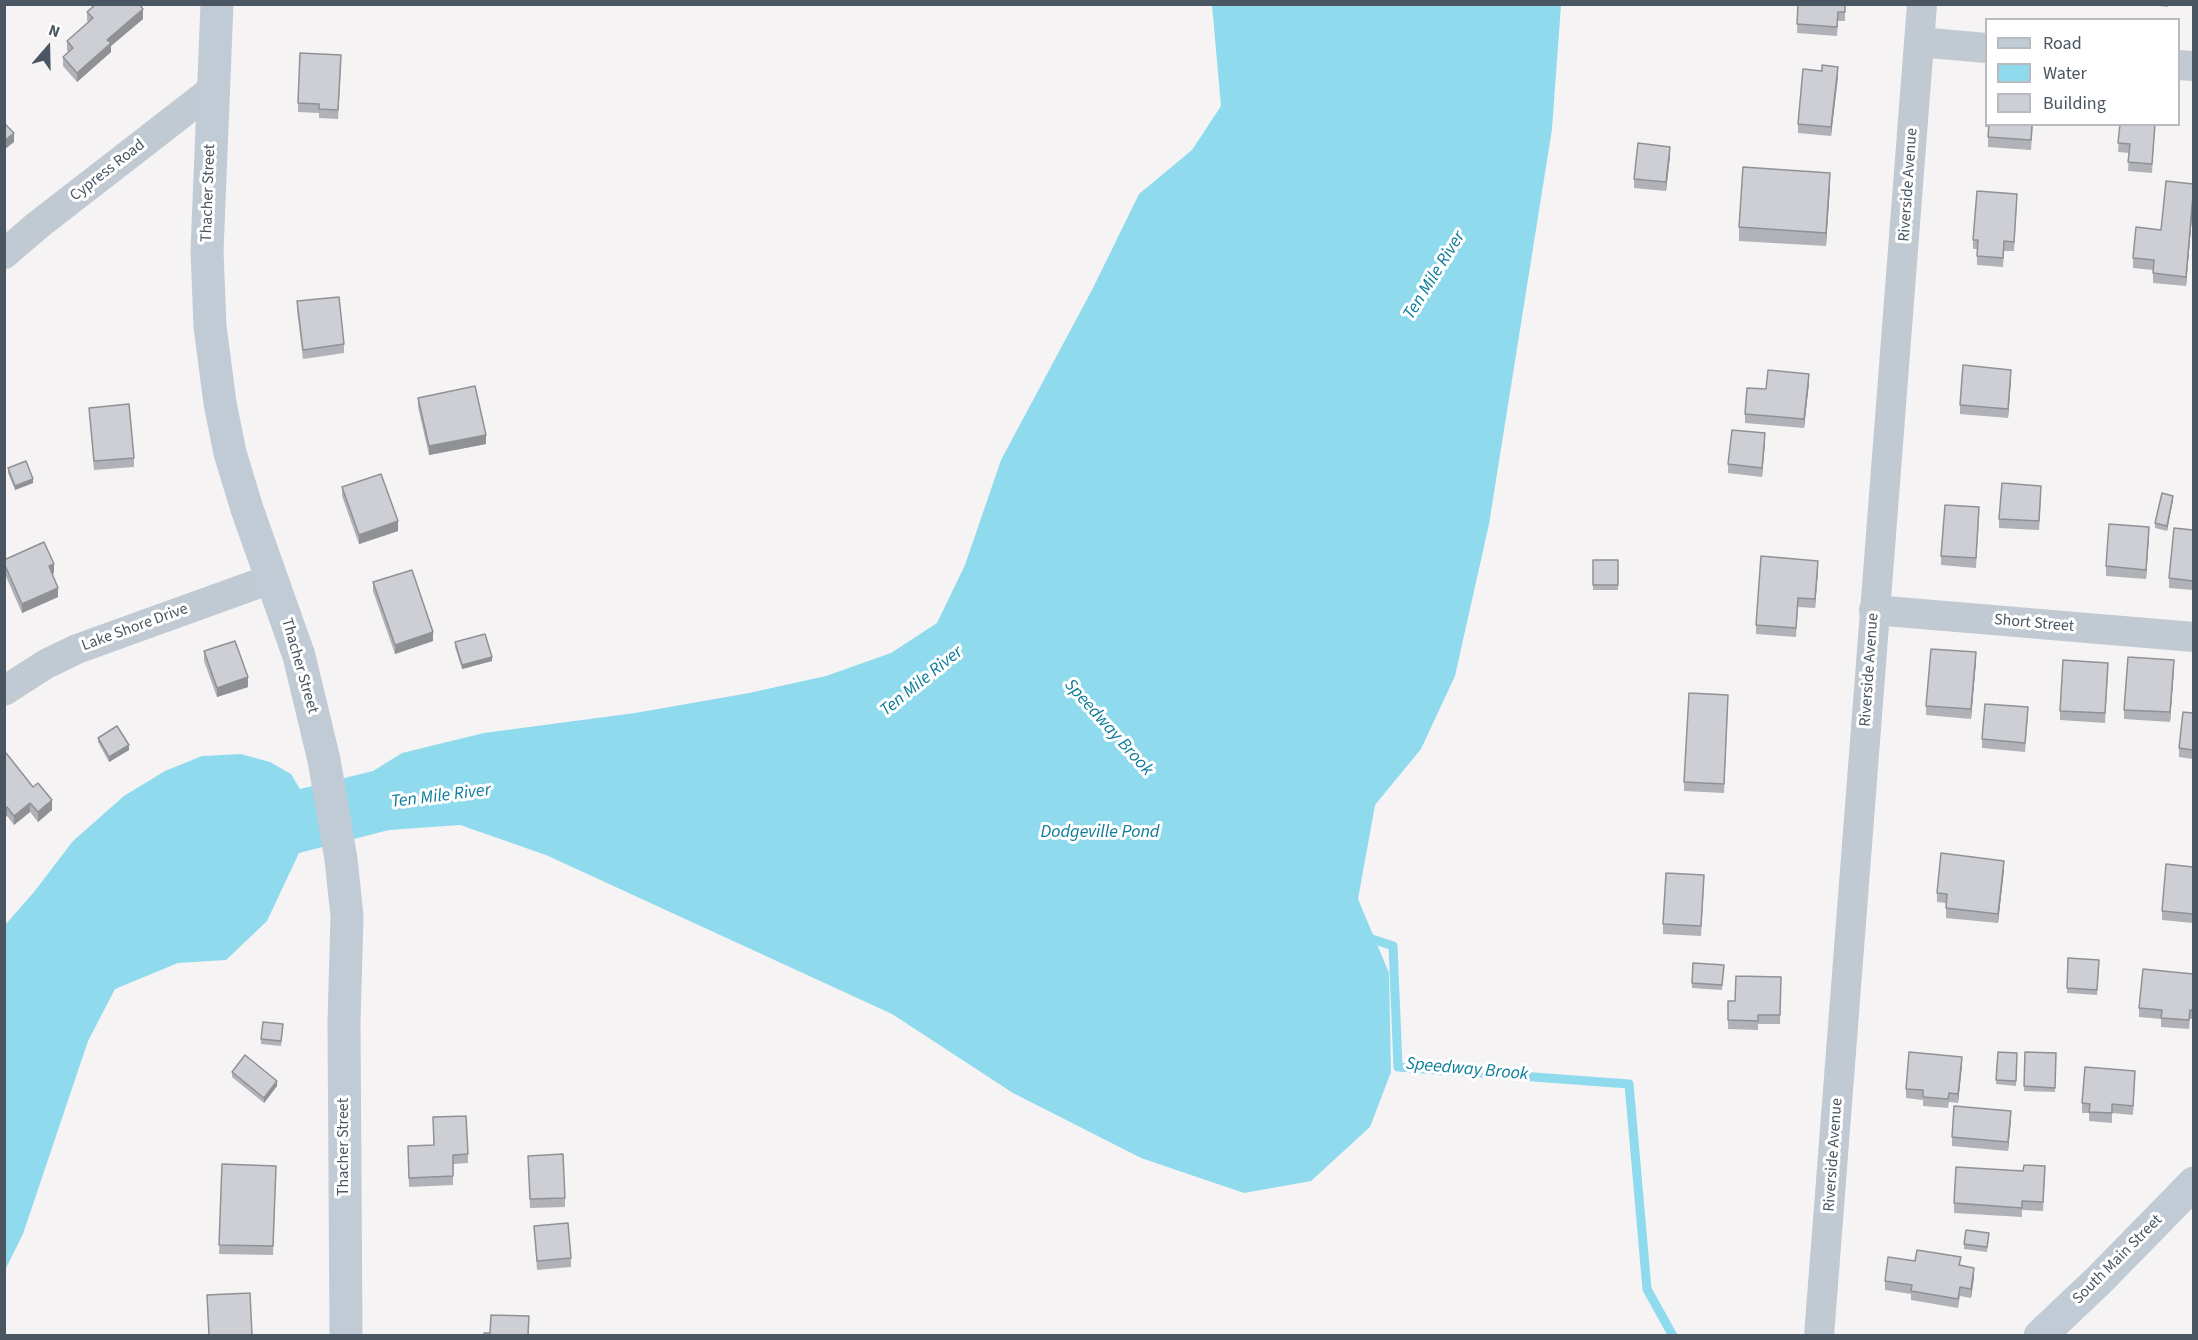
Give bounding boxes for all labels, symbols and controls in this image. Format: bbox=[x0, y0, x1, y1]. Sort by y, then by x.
north arrow bbox=[18, 18, 78, 78]
legend bbox=[1985, 18, 2180, 126]
text: N bbox=[45, 19, 63, 43]
text: Road bbox=[2043, 31, 2082, 56]
text: Water bbox=[2043, 61, 2087, 86]
text: Building bbox=[2043, 91, 2106, 116]
street label: Riverside Avenue bbox=[1895, 128, 1923, 242]
street label: Cypress Road bbox=[67, 136, 149, 206]
street label: Thacher Street bbox=[198, 144, 220, 242]
water label: Ten Mile River bbox=[1399, 228, 1471, 324]
street label: Lake Shore Drive bbox=[79, 600, 191, 656]
street label: Short Street bbox=[1993, 611, 2075, 637]
street label: Riverside Avenue bbox=[1856, 613, 1884, 727]
street label: Thacher Street bbox=[276, 616, 322, 716]
water label: Ten Mile River bbox=[876, 642, 968, 722]
water label: Speedway Brook bbox=[1059, 675, 1157, 781]
water label: Ten Mile River bbox=[390, 780, 492, 814]
water label: Dodgeville Pond bbox=[1041, 822, 1159, 844]
water label: Speedway Brook bbox=[1405, 1054, 1529, 1086]
street label: Thacher Street bbox=[334, 1098, 354, 1196]
street label: Riverside Avenue bbox=[1820, 1098, 1848, 1212]
street label: South Main Street bbox=[2069, 1211, 2167, 1309]

